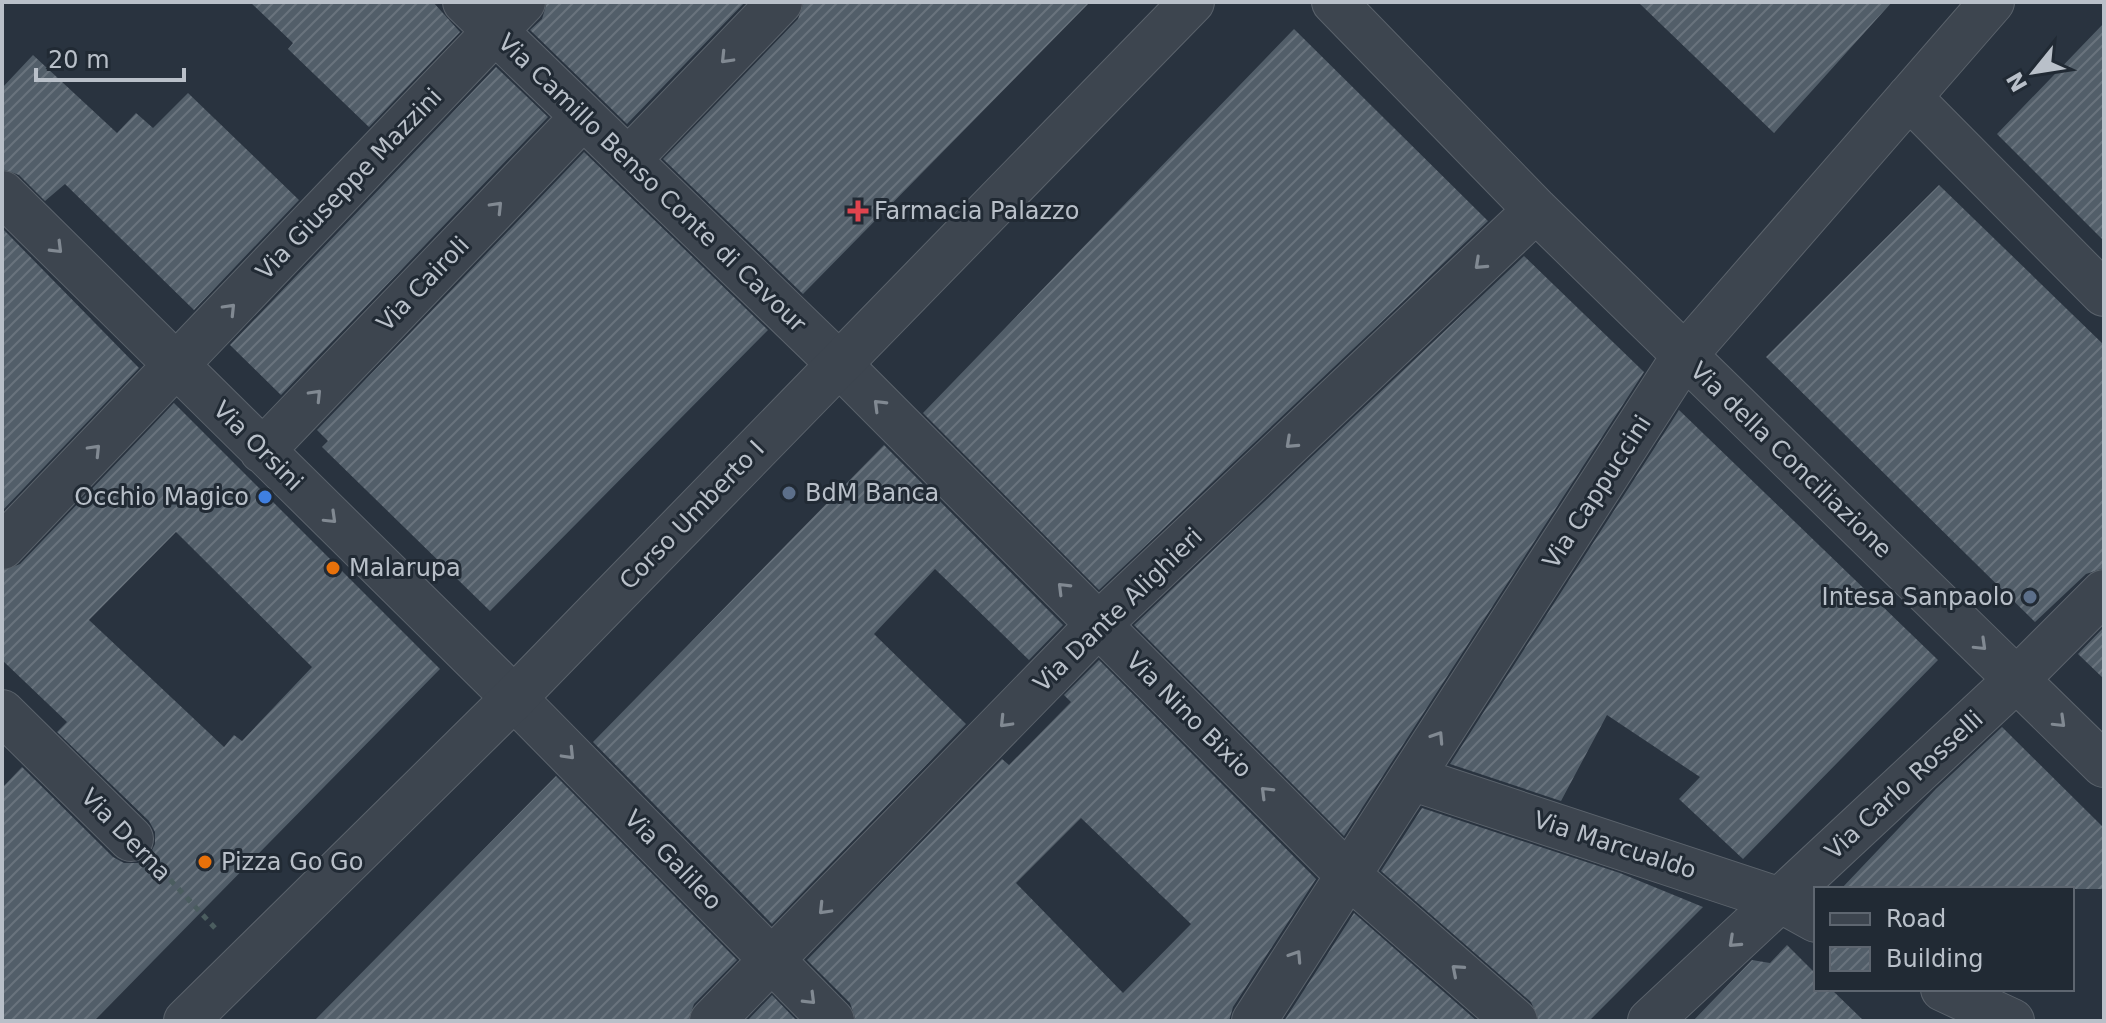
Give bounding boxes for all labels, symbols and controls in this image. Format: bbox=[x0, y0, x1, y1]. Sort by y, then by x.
street label: Via Camillo Benso Conte di Cavour bbox=[492, 28, 812, 338]
scale bar bbox=[36, 32, 184, 82]
north arrow bbox=[1994, 32, 2074, 112]
text: 20 m bbox=[48, 46, 110, 74]
one-way arrow bbox=[720, 49, 735, 63]
text: N bbox=[2002, 68, 2033, 96]
street label: Via Giuseppe Mazzini bbox=[250, 83, 448, 285]
place label: Farmacia Palazzo bbox=[874, 197, 1079, 225]
one-way arrow bbox=[487, 202, 502, 216]
marker: Farmacia Palazzo bbox=[849, 202, 867, 220]
street label: Via Cairoli bbox=[371, 231, 475, 337]
one-way arrow bbox=[48, 238, 62, 253]
one-way arrow bbox=[1474, 254, 1489, 268]
one-way arrow bbox=[220, 304, 235, 318]
street label: Via della Conciliazione bbox=[1685, 356, 1897, 564]
one-way arrow bbox=[307, 389, 321, 404]
street label: Via Orsini bbox=[208, 396, 308, 496]
one-way arrow bbox=[874, 400, 888, 414]
street label: Via Cappuccini bbox=[1537, 410, 1657, 574]
one-way arrow bbox=[1286, 433, 1300, 448]
street label: Corso Umberto I bbox=[614, 435, 770, 595]
one-way arrow bbox=[85, 445, 100, 459]
place label: BdM Banca bbox=[805, 479, 939, 507]
place label: Occhio Magico bbox=[74, 483, 249, 511]
marker: BdM Banca bbox=[780, 484, 798, 502]
marker: Occhio Magico bbox=[256, 488, 274, 506]
one-way arrow bbox=[322, 509, 336, 523]
street label: Via Dante Alighieri bbox=[1028, 522, 1208, 698]
place label: Malarupa bbox=[349, 554, 461, 582]
marker: Malarupa bbox=[324, 559, 342, 577]
one-way arrow bbox=[1058, 583, 1072, 597]
place label: Intesa Sanpaolo bbox=[1822, 583, 2014, 611]
marker: Intesa Sanpaolo bbox=[2021, 588, 2039, 606]
one-way arrow bbox=[1972, 636, 1986, 650]
street label: Via Nino Bixio bbox=[1121, 647, 1257, 783]
street label: Via Carlo Rosselli bbox=[1819, 705, 1989, 865]
one-way arrow bbox=[1000, 713, 1014, 727]
one-way arrow bbox=[2051, 713, 2065, 727]
one-way arrow bbox=[1428, 732, 1443, 746]
one-way arrow bbox=[560, 745, 574, 759]
street label: Via Derna bbox=[75, 783, 177, 887]
one-way arrow bbox=[1261, 787, 1276, 802]
street label: Via Galileo bbox=[619, 804, 727, 916]
street label: Via Marcualdo bbox=[1530, 806, 1700, 884]
place label: Pizza Go Go bbox=[221, 848, 363, 876]
marker: Pizza Go Go bbox=[196, 853, 214, 871]
legend bbox=[1814, 887, 2074, 991]
one-way arrow bbox=[819, 900, 833, 914]
text: Road bbox=[1886, 905, 1946, 933]
one-way arrow bbox=[1729, 933, 1744, 947]
text: Building bbox=[1886, 945, 1983, 973]
one-way arrow bbox=[1287, 950, 1302, 964]
one-way arrow bbox=[1451, 965, 1466, 979]
one-way arrow bbox=[801, 990, 815, 1004]

